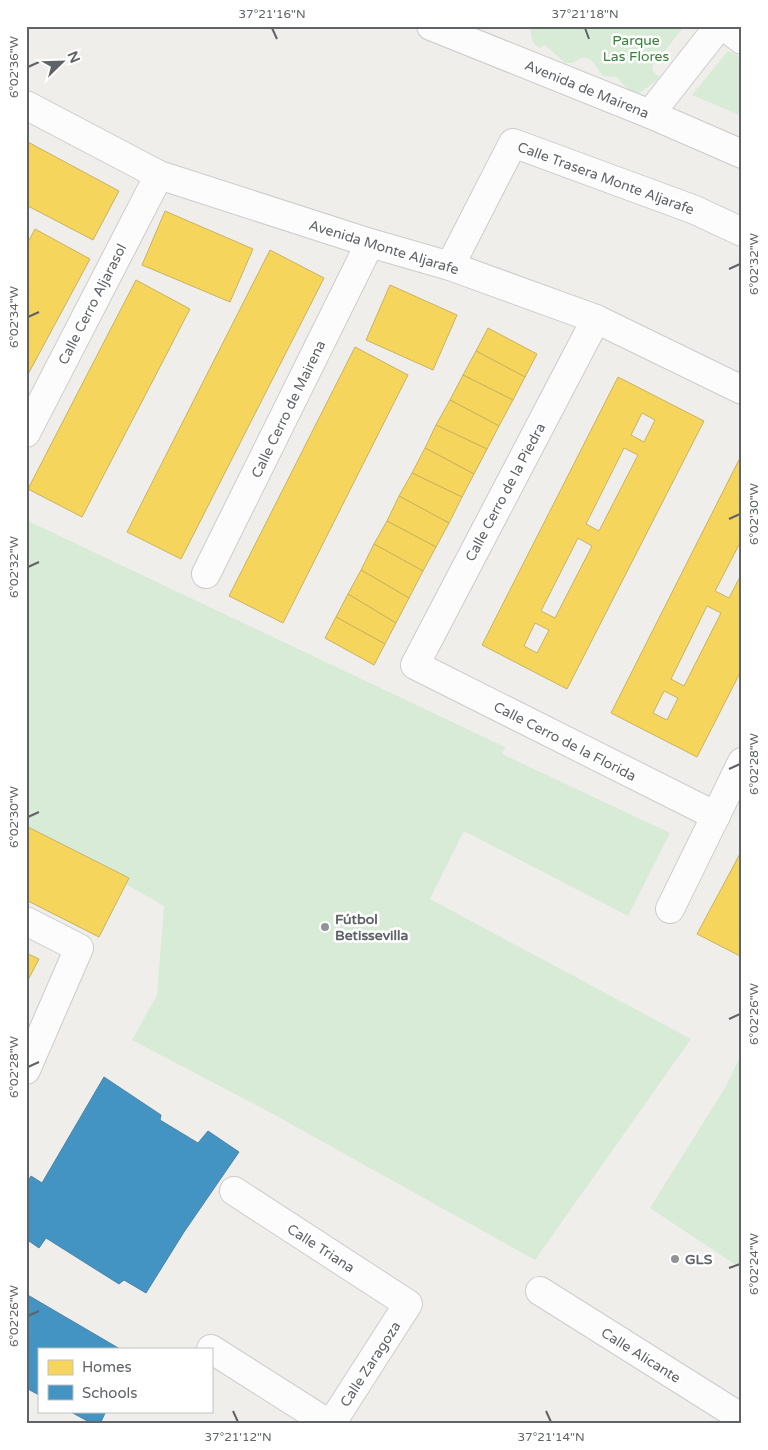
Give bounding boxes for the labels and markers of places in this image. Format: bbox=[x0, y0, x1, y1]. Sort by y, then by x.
place label: Fútbol Betissevilla bbox=[335, 911, 409, 944]
marker: Fútbol Betissevilla bbox=[319, 921, 331, 933]
place label: GLS bbox=[685, 1251, 713, 1268]
marker: GLS bbox=[669, 1253, 681, 1265]

